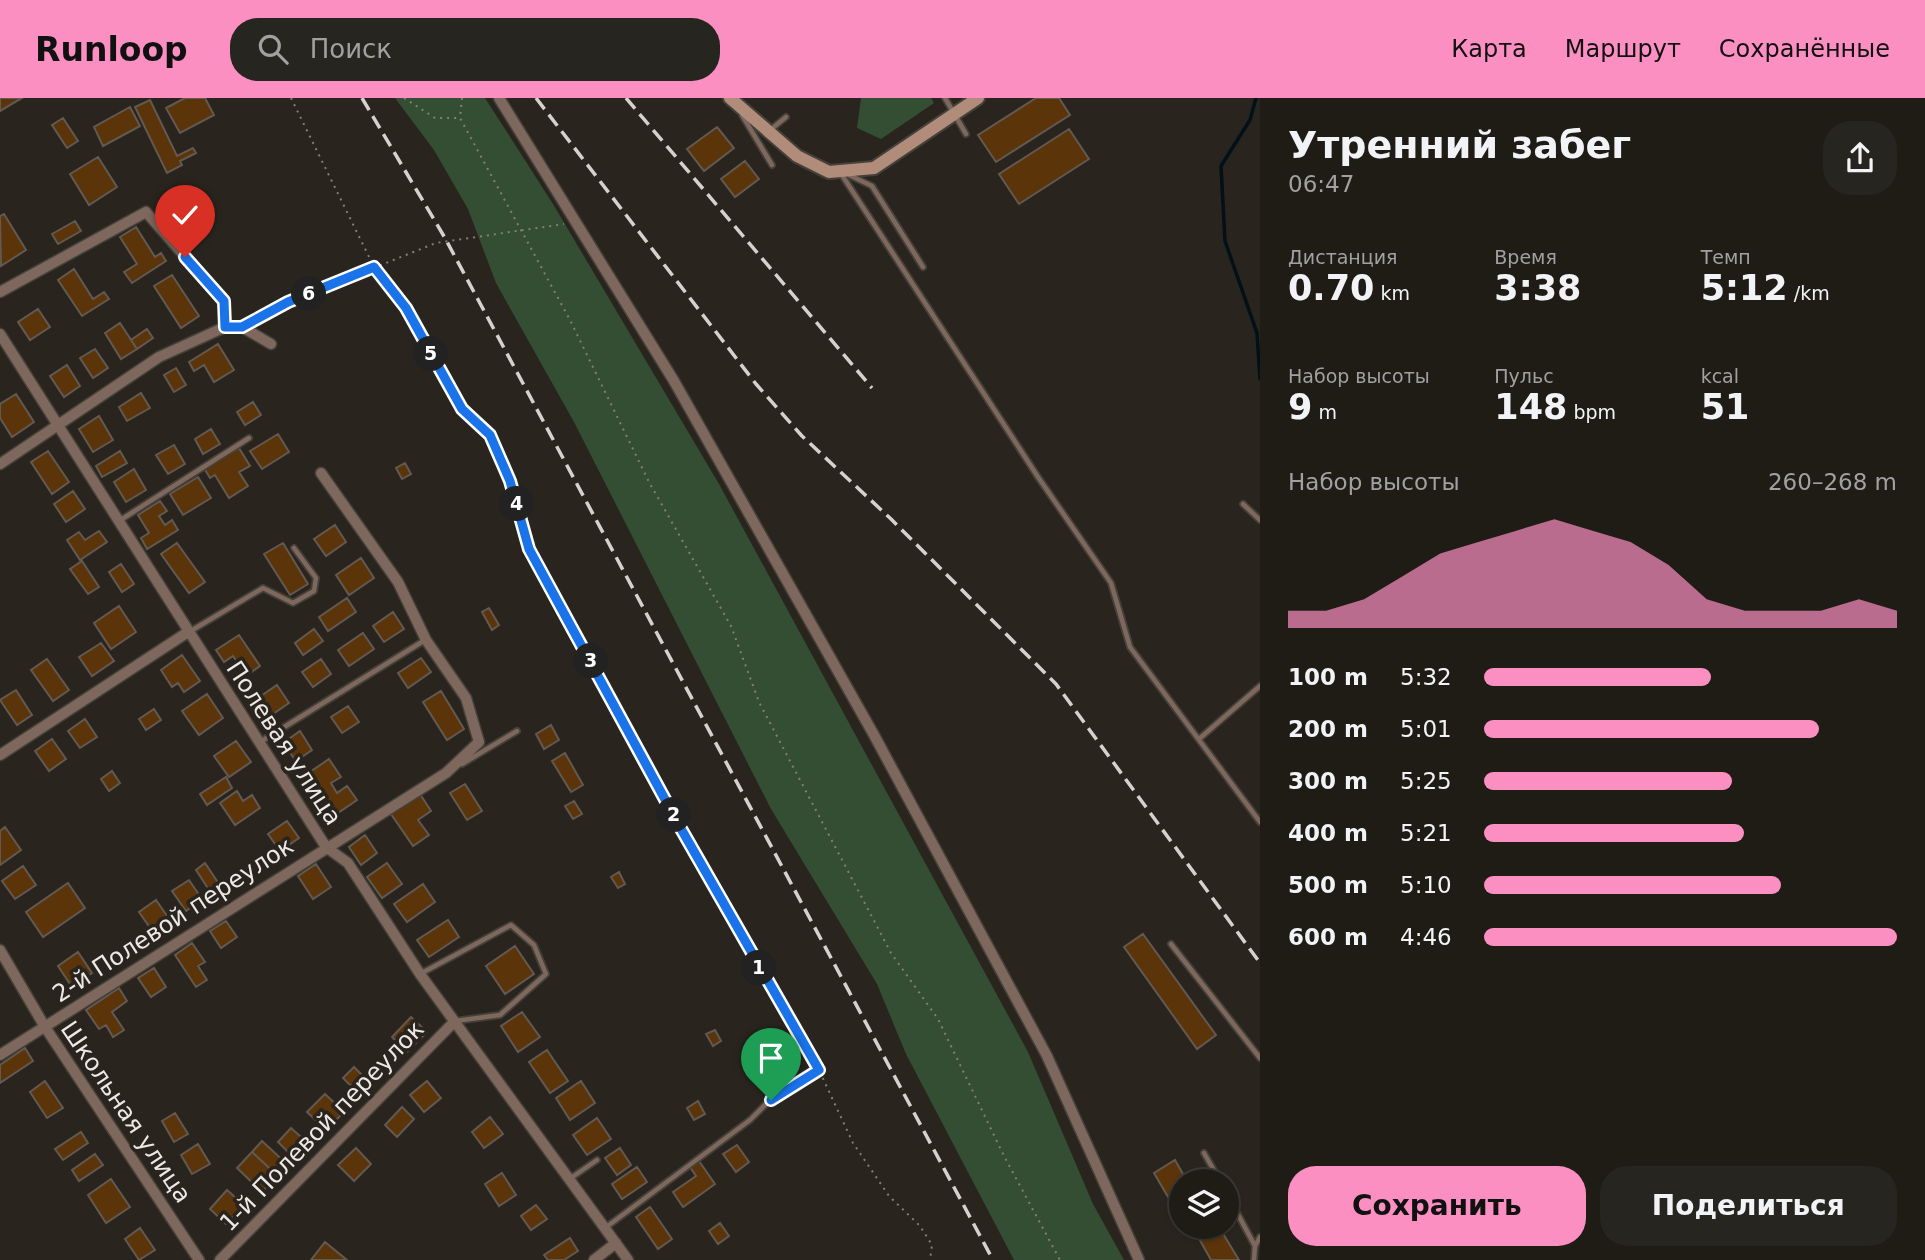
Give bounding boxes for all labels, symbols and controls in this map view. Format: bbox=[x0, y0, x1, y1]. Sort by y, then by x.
search box bbox=[230, 18, 720, 81]
text: Runloop bbox=[35, 30, 188, 69]
icon: search bbox=[254, 30, 292, 68]
text: Поиск bbox=[310, 34, 392, 64]
text: Карта bbox=[1451, 35, 1527, 63]
text: Маршрут bbox=[1565, 35, 1681, 63]
text: Сохранённые bbox=[1719, 35, 1890, 63]
button: share bbox=[1823, 121, 1897, 195]
text: Утренний забег bbox=[1288, 123, 1631, 167]
text: 06:47 bbox=[1288, 171, 1354, 197]
pin bbox=[155, 185, 215, 257]
icon: check bbox=[166, 196, 204, 234]
text: Дистанция bbox=[1288, 246, 1397, 268]
text: Время bbox=[1494, 246, 1557, 268]
text: Темп bbox=[1701, 246, 1751, 268]
text: 0.70 bbox=[1288, 268, 1374, 308]
text: 3:38 bbox=[1494, 268, 1581, 308]
text: 5:12 bbox=[1701, 268, 1788, 308]
pin: 6 bbox=[292, 276, 326, 312]
text: 6 bbox=[302, 282, 315, 304]
text: km bbox=[1374, 282, 1410, 304]
text: /km bbox=[1788, 282, 1830, 304]
pin: 5 bbox=[414, 336, 448, 372]
text: 5 bbox=[424, 342, 437, 364]
text: Набор высоты bbox=[1288, 365, 1430, 387]
text: Пульс bbox=[1494, 365, 1554, 387]
text: kcal bbox=[1701, 365, 1739, 387]
text: 9 bbox=[1288, 387, 1312, 427]
text: 148 bbox=[1494, 387, 1567, 427]
text: 51 bbox=[1701, 387, 1749, 427]
text: m bbox=[1312, 401, 1337, 423]
text: bpm bbox=[1567, 401, 1616, 423]
text: Набор высоты bbox=[1288, 469, 1460, 495]
text: 260–268 m bbox=[1768, 469, 1897, 495]
pin: 4 bbox=[500, 486, 534, 522]
text: 4 bbox=[510, 492, 523, 514]
pin: 3 bbox=[574, 644, 608, 678]
text: 3 bbox=[584, 649, 597, 671]
street label: Полевая улица bbox=[221, 656, 347, 830]
text: 100 m bbox=[1288, 664, 1368, 690]
text: 5:32 bbox=[1400, 664, 1452, 690]
text: 200 m bbox=[1288, 716, 1368, 742]
text: 5:01 bbox=[1400, 716, 1452, 742]
text: 300 m bbox=[1288, 768, 1368, 794]
text: 5:25 bbox=[1400, 768, 1452, 794]
pin: 2 bbox=[656, 798, 692, 832]
text: 2 bbox=[667, 803, 680, 825]
text: 400 m bbox=[1288, 820, 1368, 846]
text: 5:21 bbox=[1400, 820, 1452, 846]
street label: 2-й Полевой переулок bbox=[47, 832, 299, 1008]
text: 500 m bbox=[1288, 872, 1368, 898]
text: 5:10 bbox=[1400, 872, 1452, 898]
text: 600 m bbox=[1288, 924, 1368, 950]
text: 4:46 bbox=[1400, 924, 1452, 950]
pin: 1 bbox=[742, 950, 776, 986]
text: 1 bbox=[752, 956, 765, 978]
street label: 1-й Полевой переулок bbox=[214, 1015, 430, 1237]
street label: Школьная улица bbox=[55, 1016, 197, 1208]
pin bbox=[741, 1028, 801, 1100]
icon: arrive bbox=[752, 1039, 790, 1077]
button: Сохранить bbox=[1288, 1166, 1586, 1246]
button: Поделиться bbox=[1600, 1166, 1897, 1246]
map controls bbox=[1169, 1169, 1239, 1239]
button: layers bbox=[1169, 1169, 1239, 1239]

